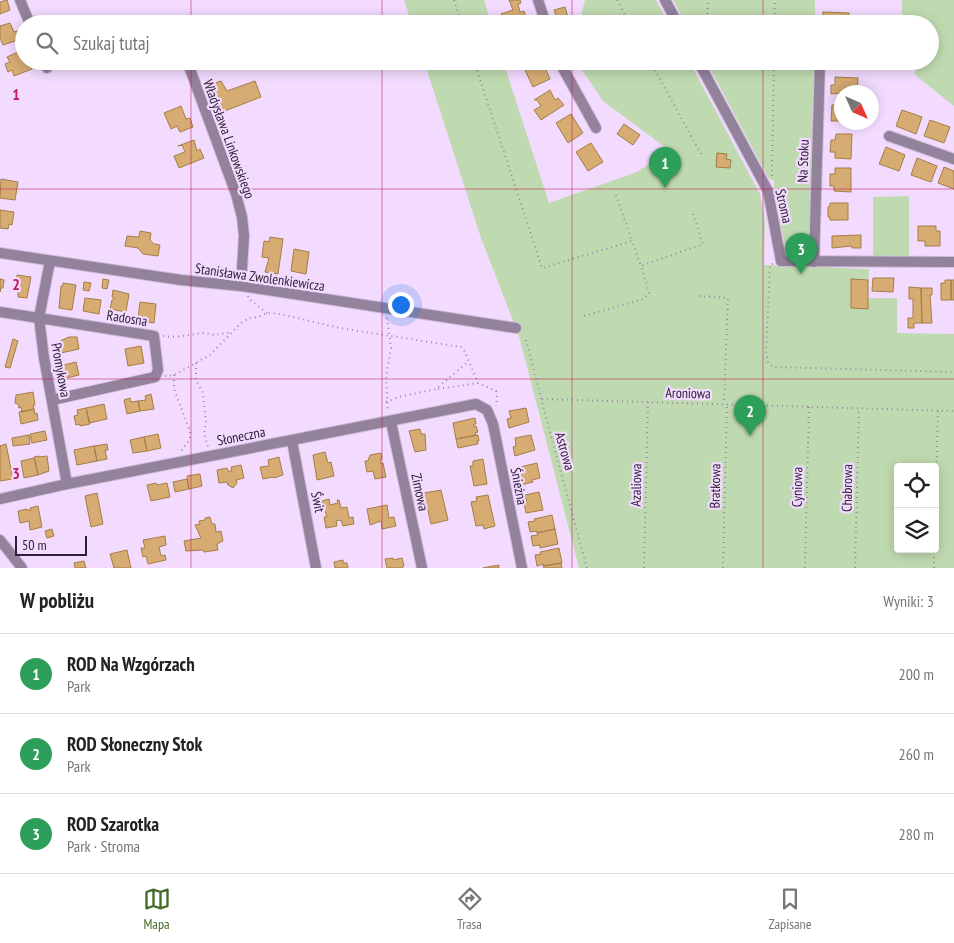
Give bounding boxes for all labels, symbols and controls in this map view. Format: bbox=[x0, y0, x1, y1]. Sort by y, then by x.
search box bbox=[15, 15, 939, 70]
icon: search bbox=[33, 29, 61, 57]
text: Szukaj tutaj bbox=[73, 31, 150, 55]
street label: Władysława Linkowskiego bbox=[199, 77, 259, 201]
text: 1 bbox=[12, 84, 20, 104]
north arrow bbox=[834, 85, 879, 130]
street label: Na Stoku bbox=[793, 139, 813, 183]
pin: 1 bbox=[649, 147, 681, 188]
street label: Stroma bbox=[771, 187, 797, 225]
pin: 3 bbox=[785, 233, 817, 274]
street label: Stanisława Zwolenkiewicza bbox=[194, 259, 326, 295]
text: 2 bbox=[12, 274, 20, 294]
your location bbox=[388, 292, 414, 318]
street label: Radosna bbox=[105, 306, 149, 330]
street label: Promykowa bbox=[47, 341, 75, 399]
street label: Aroniowa bbox=[665, 384, 711, 402]
pin: 2 bbox=[734, 395, 766, 436]
street label: Słoneczna bbox=[215, 423, 267, 449]
street label: Astrowa bbox=[551, 430, 579, 472]
text: 3 bbox=[12, 463, 20, 483]
street label: Azaliowa bbox=[627, 463, 645, 507]
street label: Bratkowa bbox=[706, 463, 724, 509]
map controls bbox=[894, 463, 939, 553]
button: locate bbox=[894, 463, 939, 508]
street label: Chabrowa bbox=[838, 464, 856, 512]
street label: Śnieżna bbox=[507, 466, 531, 506]
street label: Cyniowa bbox=[788, 467, 806, 507]
street label: Zimowa bbox=[407, 471, 433, 513]
street label: Świt bbox=[307, 490, 329, 514]
button: layers bbox=[894, 508, 939, 553]
scale bar bbox=[15, 533, 88, 556]
text: 50 m bbox=[22, 536, 47, 554]
text: W pobliżu bbox=[20, 587, 94, 614]
text: Wyniki: 3 bbox=[883, 591, 934, 611]
text: ROD Na Wzgórzach bbox=[67, 652, 195, 676]
text: 1 bbox=[32, 664, 40, 684]
text: 200 m bbox=[899, 664, 934, 684]
text: Park bbox=[67, 676, 91, 696]
text: ROD Słoneczny Stok bbox=[67, 732, 202, 756]
text: 2 bbox=[32, 744, 40, 764]
text: 260 m bbox=[899, 744, 934, 764]
text: Park bbox=[67, 756, 91, 776]
text: ROD Szarotka bbox=[67, 812, 159, 836]
text: 3 bbox=[32, 824, 40, 844]
text: 280 m bbox=[899, 824, 934, 844]
text: Park · Stroma bbox=[67, 836, 140, 856]
tab: Mapa bbox=[143, 885, 171, 933]
tab: Trasa bbox=[456, 885, 484, 933]
tab: Zapisane bbox=[769, 885, 811, 933]

